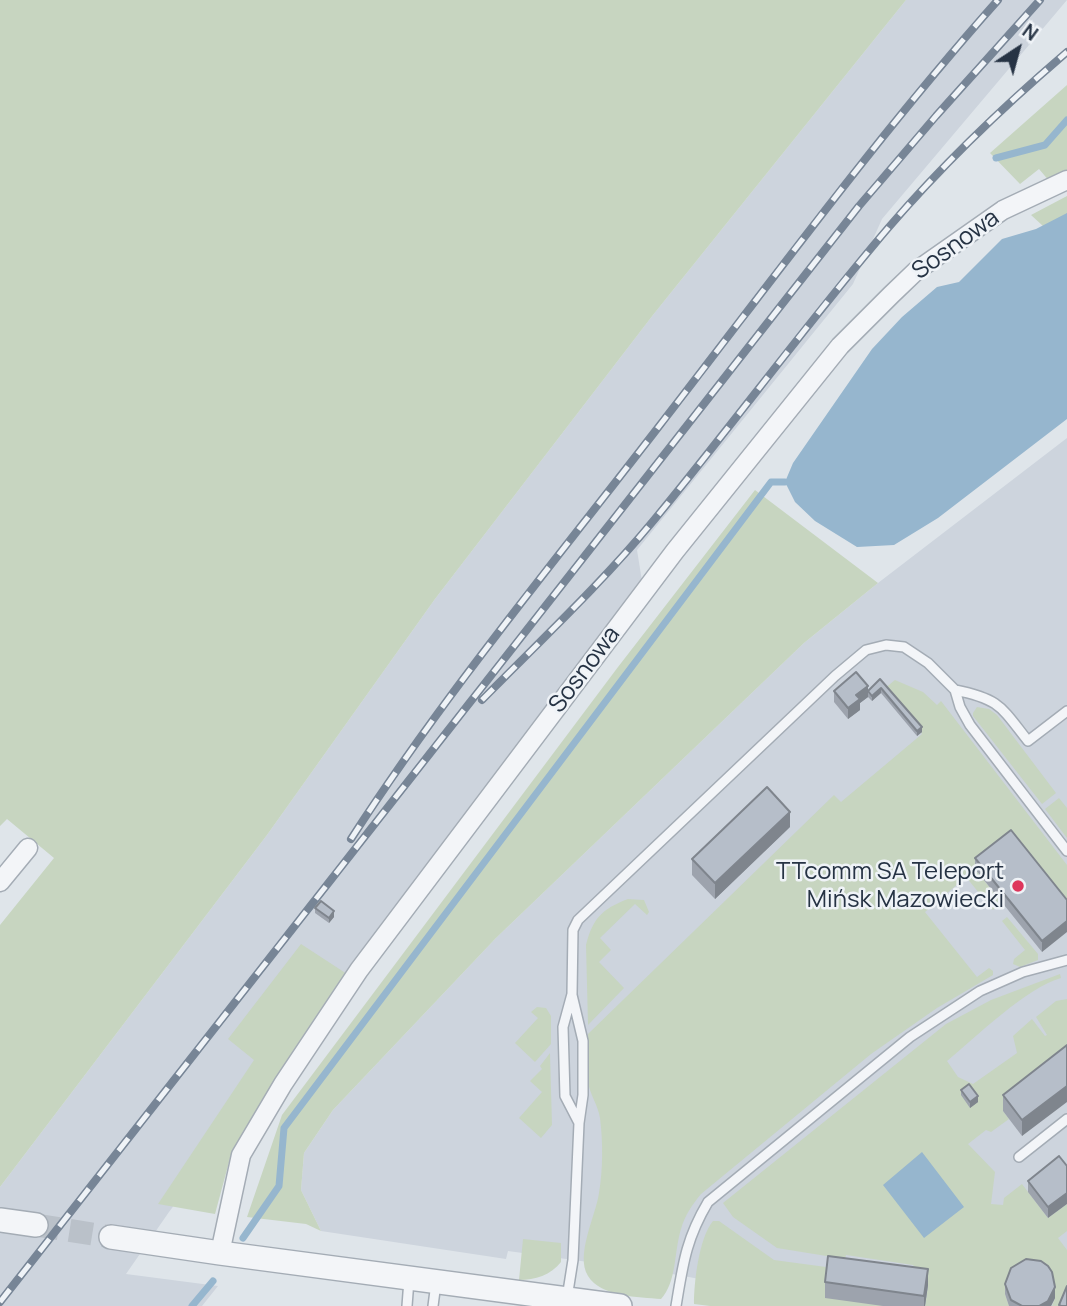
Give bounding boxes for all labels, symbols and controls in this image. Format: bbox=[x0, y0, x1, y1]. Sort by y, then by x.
north arrow bbox=[983, 14, 1053, 84]
text: N bbox=[1017, 17, 1044, 47]
street label: Sosnowa bbox=[907, 204, 1005, 286]
street label: Sosnowa bbox=[543, 621, 627, 719]
place label: TTcomm SA Teleport Mińsk Mazowiecki bbox=[776, 858, 1004, 914]
marker: TTcomm SA Teleport Mińsk Mazowiecki bbox=[1010, 878, 1026, 894]

